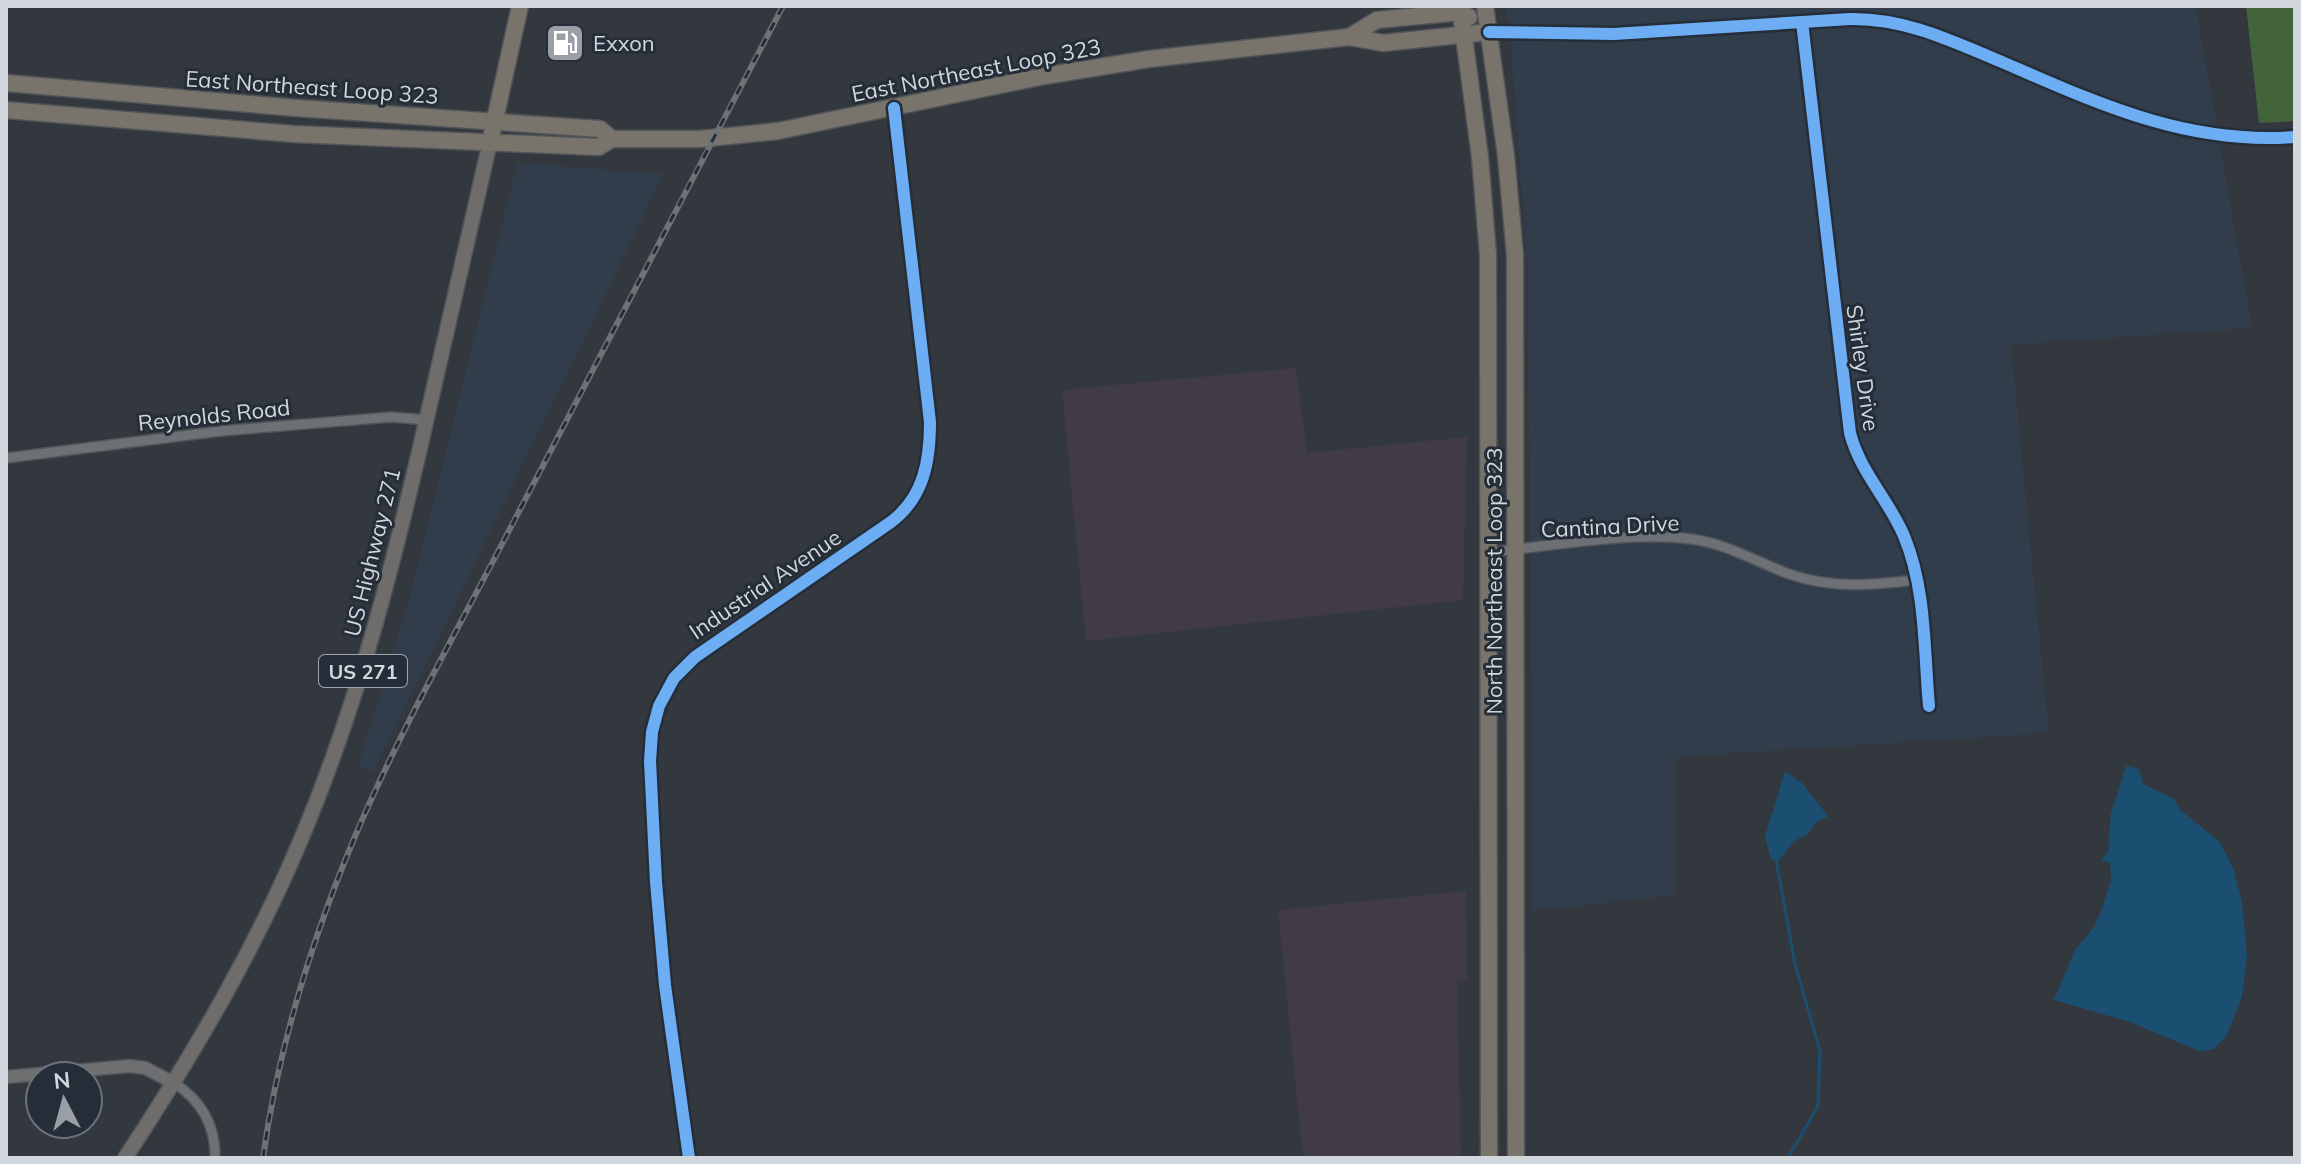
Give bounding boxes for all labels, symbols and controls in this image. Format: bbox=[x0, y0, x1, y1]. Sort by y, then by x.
fuel station icon: Exxon bbox=[544, 22, 586, 64]
place label: Exxon bbox=[593, 29, 655, 57]
street label: East Northeast Loop 323 bbox=[849, 32, 1103, 108]
street label: East Northeast Loop 323 bbox=[185, 64, 439, 110]
street label: Shirley Drive bbox=[1840, 303, 1886, 433]
street label: Reynolds Road bbox=[136, 393, 292, 437]
street label: North Northeast Loop 323 bbox=[1480, 447, 1508, 715]
street label: US Highway 271 bbox=[338, 465, 406, 639]
street label: Cantina Drive bbox=[1540, 508, 1680, 544]
street label: Industrial Avenue bbox=[684, 523, 846, 645]
road number: US 271 bbox=[319, 655, 407, 687]
north arrow bbox=[24, 1060, 104, 1140]
text: N bbox=[52, 1065, 72, 1095]

